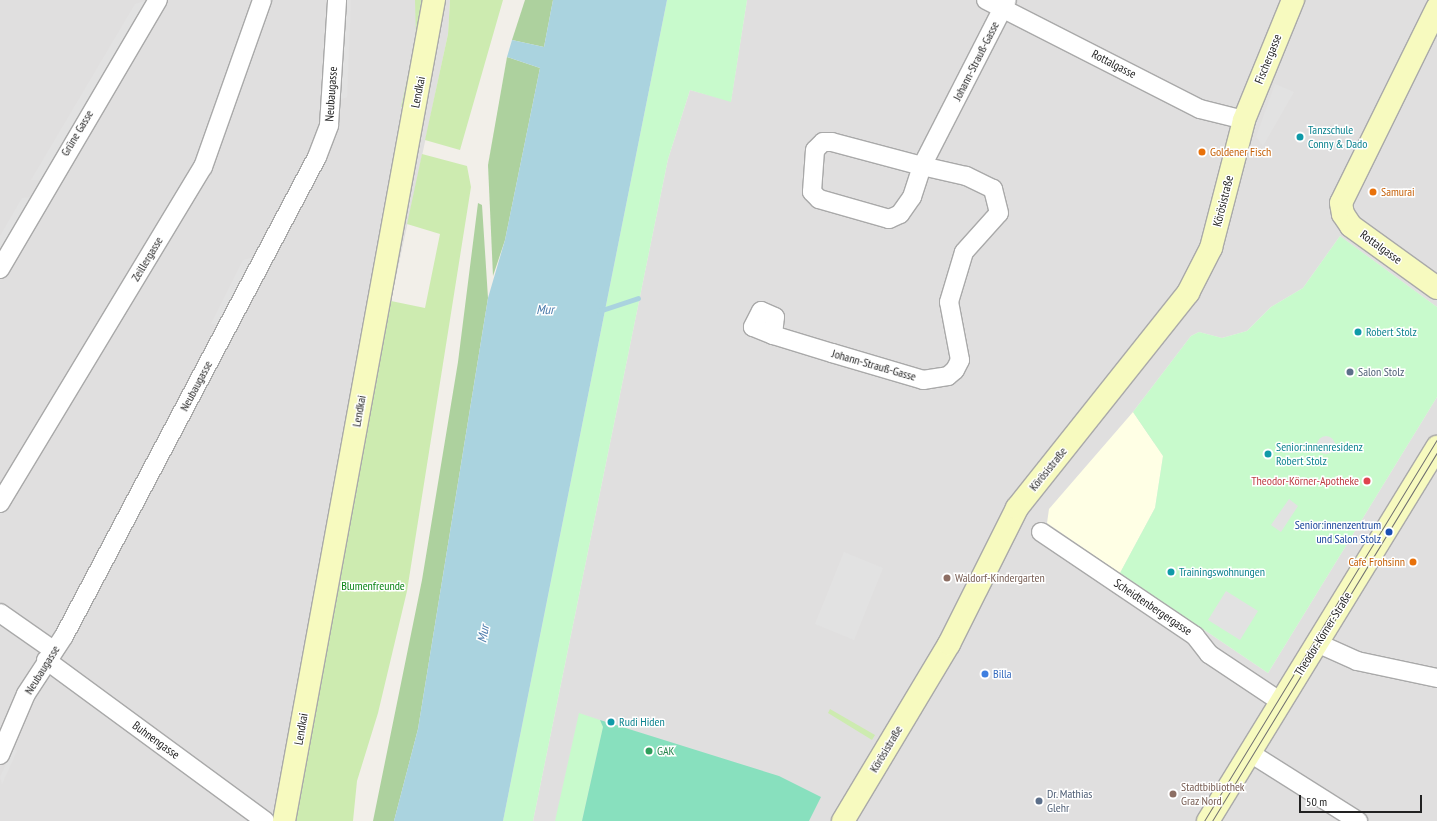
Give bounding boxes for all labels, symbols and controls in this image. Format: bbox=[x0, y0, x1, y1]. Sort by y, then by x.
street label: Johann-Strauß-Gasse bbox=[950, 19, 1002, 103]
street label: Fischergasse bbox=[1251, 32, 1285, 86]
street label: Rottalgasse bbox=[1089, 47, 1139, 81]
street label: Neubaugasse bbox=[322, 66, 340, 122]
street label: Lendkai bbox=[408, 75, 428, 109]
street label: Grüne Gasse bbox=[58, 107, 96, 159]
place label: Tanzschule Conny & Dado bbox=[1308, 123, 1368, 151]
marker: Tanzschule Conny & Dado bbox=[1295, 132, 1305, 142]
place label: Goldener Fisch bbox=[1210, 145, 1271, 159]
marker: Goldener Fisch bbox=[1197, 147, 1207, 157]
street label: Körösistraße bbox=[1210, 174, 1236, 228]
place label: Samurai bbox=[1381, 185, 1415, 199]
marker: Samurai bbox=[1368, 187, 1378, 197]
street label: Rottalgasse bbox=[1357, 227, 1405, 267]
street label: Zeillergasse bbox=[128, 234, 166, 284]
water label: Mur bbox=[536, 302, 554, 318]
place label: Robert Stolz bbox=[1366, 325, 1417, 339]
marker: Robert Stolz bbox=[1353, 327, 1363, 337]
street label: Johann-Strauß-Gasse bbox=[830, 346, 918, 384]
street label: Neubaugasse bbox=[177, 358, 215, 414]
place label: Salon Stolz bbox=[1358, 365, 1404, 379]
marker: Salon Stolz bbox=[1345, 367, 1355, 377]
street label: Lendkai bbox=[349, 394, 369, 428]
place label: Senior:innenresidenz Robert Stolz bbox=[1276, 440, 1363, 468]
street label: Körösistraße bbox=[1026, 444, 1070, 494]
marker: Senior:innenresidenz Robert Stolz bbox=[1263, 449, 1273, 459]
place label: Theodor-Körner-Apotheke bbox=[1251, 474, 1359, 488]
marker: Theodor-Körner-Apotheke bbox=[1362, 476, 1372, 486]
place label: Senior:innenzentrum und Salon Stolz bbox=[1295, 518, 1381, 546]
marker: Senior:innenzentrum und Salon Stolz bbox=[1384, 527, 1394, 537]
place label: Cafe Frohsinn bbox=[1348, 555, 1405, 569]
marker: Cafe Frohsinn bbox=[1408, 557, 1418, 567]
place label: Trainingswohnungen bbox=[1179, 565, 1265, 579]
marker: Trainingswohnungen bbox=[1166, 567, 1176, 577]
place label: Waldorf-Kindergarten bbox=[955, 571, 1045, 585]
marker: Waldorf-Kindergarten bbox=[942, 573, 952, 583]
street label: Scheidtenbergergasse bbox=[1111, 576, 1195, 638]
park label: Blumenfreunde bbox=[341, 579, 405, 593]
street label: Theodor-Körner-Straße bbox=[1291, 589, 1355, 679]
water label: Mur bbox=[475, 624, 493, 644]
street label: Neubaugasse bbox=[21, 643, 63, 697]
place label: Billa bbox=[993, 667, 1012, 681]
marker: Billa bbox=[980, 669, 990, 679]
street label: Lendkai bbox=[291, 712, 311, 746]
place label: Rudi Hiden bbox=[619, 715, 665, 729]
marker: Rudi Hiden bbox=[606, 717, 616, 727]
street label: Buhnengasse bbox=[130, 718, 182, 762]
street label: Körösistraße bbox=[866, 723, 906, 775]
place label: GAK bbox=[657, 744, 674, 758]
marker: GAK bbox=[644, 746, 654, 756]
place label: Stadtbibliothek Graz Nord bbox=[1181, 780, 1245, 808]
place label: Dr. Mathias Glehr bbox=[1047, 787, 1093, 815]
scale bar bbox=[1301, 787, 1424, 813]
marker: Stadtbibliothek Graz Nord bbox=[1168, 789, 1178, 799]
text: 50 m bbox=[1306, 794, 1327, 809]
marker: Dr. Mathias Glehr bbox=[1034, 796, 1044, 806]

